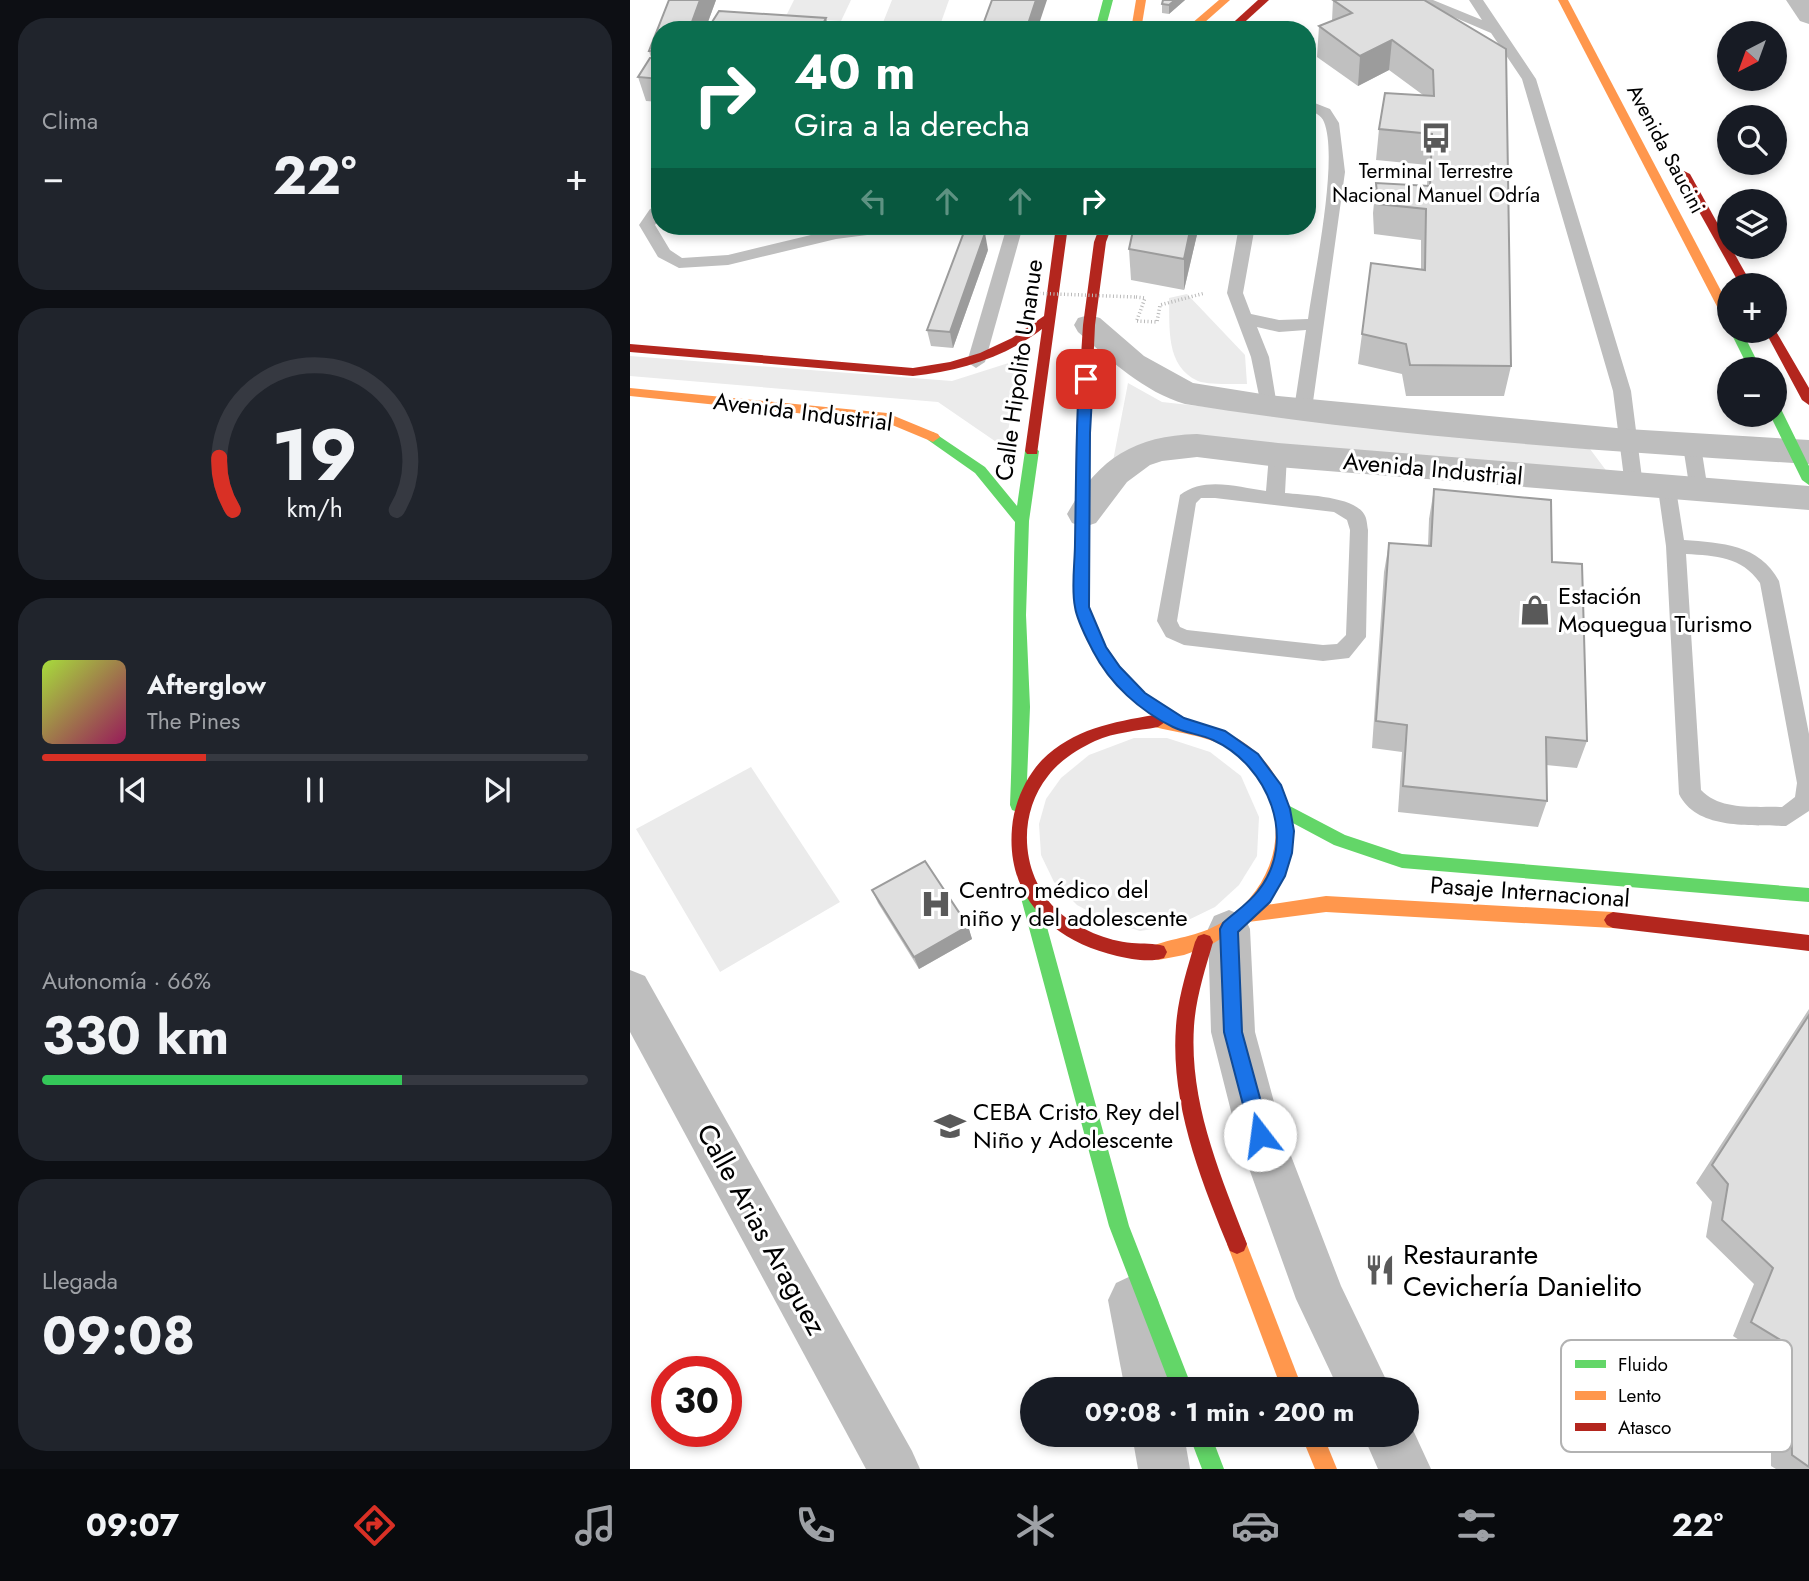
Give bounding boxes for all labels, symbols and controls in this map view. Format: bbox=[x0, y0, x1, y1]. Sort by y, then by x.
north arrow bbox=[1717, 21, 1787, 91]
map controls bbox=[1717, 21, 1787, 427]
text: 40 m bbox=[794, 37, 916, 107]
icon: right bbox=[679, 49, 770, 140]
street label: Avenida Saucini bbox=[1619, 79, 1713, 219]
text: Gira a la derecha bbox=[794, 102, 1030, 148]
text: Clima bbox=[42, 104, 98, 138]
button: search bbox=[1717, 105, 1787, 175]
bus stop icon: Terminal Terrestre Nacional Manuel Odría bbox=[1419, 121, 1453, 155]
text: 22° bbox=[273, 138, 356, 214]
text: − bbox=[42, 149, 64, 204]
text: + bbox=[565, 149, 588, 204]
place label: Terminal Terrestre Nacional Manuel Odría bbox=[1332, 156, 1540, 210]
icon: left bbox=[855, 182, 893, 220]
icon: ahead bbox=[928, 182, 966, 220]
icon: ahead bbox=[1001, 182, 1039, 220]
icon: right bbox=[1074, 182, 1112, 220]
button: layers bbox=[1717, 189, 1787, 259]
street label: Calle Hipolito Unanue bbox=[986, 257, 1051, 483]
button: + bbox=[1717, 273, 1787, 343]
pin bbox=[1056, 349, 1116, 409]
button: − bbox=[1717, 357, 1787, 427]
icon: arrive bbox=[1067, 360, 1105, 398]
street label: Avenida Industrial bbox=[711, 383, 895, 440]
text: 19 bbox=[272, 403, 358, 508]
street label: Avenida Industrial bbox=[1342, 443, 1524, 494]
text: km/h bbox=[287, 490, 343, 526]
place label: Estación Moquegua Turismo bbox=[1558, 578, 1752, 641]
shop icon: Estación Moquegua Turismo bbox=[1518, 593, 1552, 627]
text: Afterglow bbox=[147, 666, 266, 704]
text: The Pines bbox=[147, 704, 240, 738]
icon: previous bbox=[114, 771, 152, 809]
icon: pause bbox=[296, 771, 334, 809]
icon: next bbox=[478, 771, 516, 809]
street label: Pasaje Internacional bbox=[1429, 867, 1631, 916]
place label: Centro médico del niño y del adolescente bbox=[959, 872, 1188, 935]
hospital icon: Centro médico del niño y del adolescente bbox=[919, 887, 953, 921]
text: Autonomía · 66% bbox=[42, 964, 211, 998]
text: 330 km bbox=[42, 998, 229, 1074]
place label: CEBA Cristo Rey del Niño y Adolescente bbox=[973, 1094, 1180, 1157]
position arrow bbox=[1223, 1098, 1297, 1172]
school or university icon: CEBA Cristo Rey del Niño y Adolescente bbox=[933, 1109, 967, 1143]
street label: Calle Arias Araguez bbox=[686, 1116, 837, 1342]
place label: Restaurante Cevichería Danielito bbox=[1403, 1234, 1642, 1307]
restaurant icon: Restaurante Cevichería Danielito bbox=[1363, 1253, 1397, 1287]
text: Llegada bbox=[42, 1264, 118, 1298]
text: 09:08 bbox=[42, 1298, 195, 1374]
legend bbox=[1561, 1340, 1792, 1452]
text: Fluido bbox=[1618, 1351, 1668, 1378]
speed limit sign: 30 bbox=[651, 1356, 742, 1447]
text: Lento bbox=[1618, 1382, 1661, 1409]
text: 09:08 · 1 min · 200 m bbox=[1085, 1393, 1354, 1431]
text: Atasco bbox=[1618, 1414, 1671, 1441]
icon: directions bbox=[350, 1501, 399, 1550]
icon: music bbox=[571, 1501, 620, 1550]
icon: phone bbox=[791, 1501, 840, 1550]
icon: climate bbox=[1011, 1501, 1060, 1550]
icon: car bbox=[1231, 1501, 1280, 1550]
icon: filters bbox=[1452, 1501, 1501, 1550]
text: 09:07 bbox=[86, 1502, 179, 1548]
text: 22° bbox=[1672, 1502, 1723, 1548]

